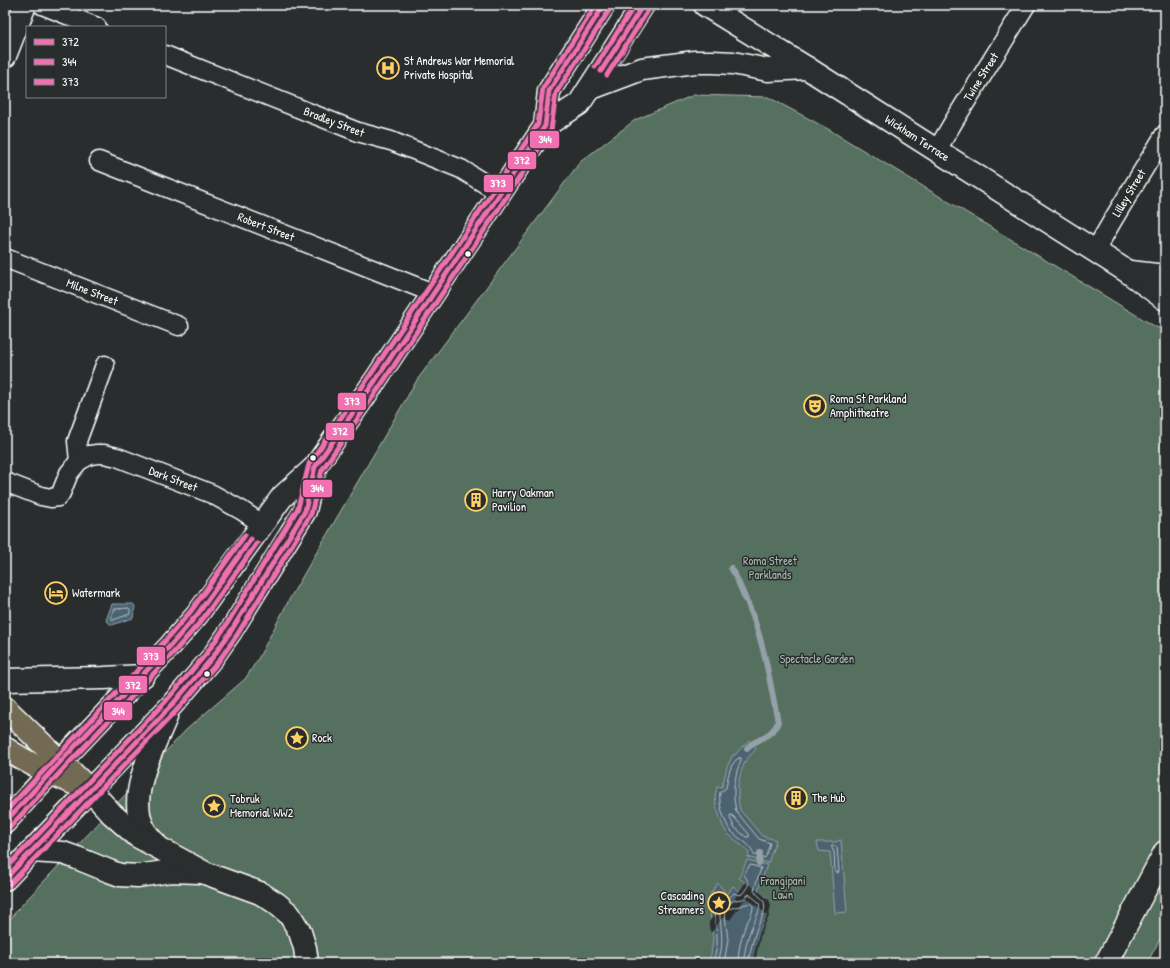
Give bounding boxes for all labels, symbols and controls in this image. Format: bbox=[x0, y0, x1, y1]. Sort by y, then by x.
legend bbox=[26, 26, 166, 98]
text: 372 bbox=[62, 33, 79, 50]
street label: Twine Street bbox=[959, 48, 1003, 104]
place label: St Andrews War Memorial Private Hospital bbox=[404, 52, 515, 83]
text: 344 bbox=[62, 53, 77, 70]
hospital icon: St Andrews War Memorial Private Hospital bbox=[375, 55, 401, 81]
text: 373 bbox=[62, 73, 79, 90]
street label: Bradley Street bbox=[301, 102, 368, 141]
street label: Wickham Terrace bbox=[882, 110, 953, 165]
line badge: 344 bbox=[529, 130, 560, 149]
text: 344 bbox=[538, 132, 552, 146]
line badge: 372 bbox=[507, 151, 537, 170]
text: 372 bbox=[514, 153, 531, 167]
street label: Lilley Street bbox=[1108, 165, 1150, 220]
line badge: 373 bbox=[483, 174, 514, 193]
text: 373 bbox=[490, 176, 506, 190]
street label: Robert Street bbox=[235, 208, 298, 245]
unlabelled marker bbox=[463, 249, 473, 259]
street label: Milne Street bbox=[64, 274, 121, 309]
place label: Roma St Parkland Amphitheatre bbox=[830, 390, 907, 421]
line badge: 373 bbox=[337, 392, 367, 411]
theatre icon: Roma St Parkland Amphitheatre bbox=[802, 393, 828, 419]
text: 373 bbox=[344, 394, 360, 408]
line badge: 372 bbox=[325, 422, 355, 441]
text: 372 bbox=[332, 424, 349, 438]
unlabelled marker bbox=[308, 453, 318, 463]
street label: Dark Street bbox=[146, 462, 201, 496]
line badge: 344 bbox=[302, 479, 333, 498]
text: 344 bbox=[310, 481, 324, 495]
place label: Harry Oakman Pavilion bbox=[492, 484, 554, 515]
building icon: Harry Oakman Pavilion bbox=[463, 487, 489, 513]
park label: Roma Street Parklands bbox=[743, 552, 798, 583]
hotel icon: Watermark bbox=[43, 580, 69, 606]
place label: Watermark bbox=[72, 584, 120, 601]
line badge: 373 bbox=[136, 646, 166, 666]
text: 373 bbox=[143, 649, 159, 663]
park label: Spectacle Garden bbox=[780, 650, 854, 667]
unlabelled marker bbox=[202, 669, 212, 679]
line badge: 372 bbox=[118, 675, 148, 694]
text: 372 bbox=[125, 678, 142, 692]
line badge: 344 bbox=[103, 701, 133, 721]
text: 344 bbox=[111, 704, 125, 718]
place icon: Rock bbox=[284, 725, 310, 751]
place label: Rock bbox=[312, 729, 332, 746]
building icon: The Hub bbox=[783, 785, 809, 811]
place label: The Hub bbox=[812, 789, 846, 806]
place label: Tobruk Memorial WW2 bbox=[230, 790, 294, 821]
place icon: Tobruk Memorial WW2 bbox=[201, 793, 227, 819]
park label: Frangipani Lawn bbox=[759, 872, 806, 903]
place label: Cascading Streamers bbox=[658, 887, 704, 918]
place icon: Cascading Streamers bbox=[706, 890, 732, 916]

